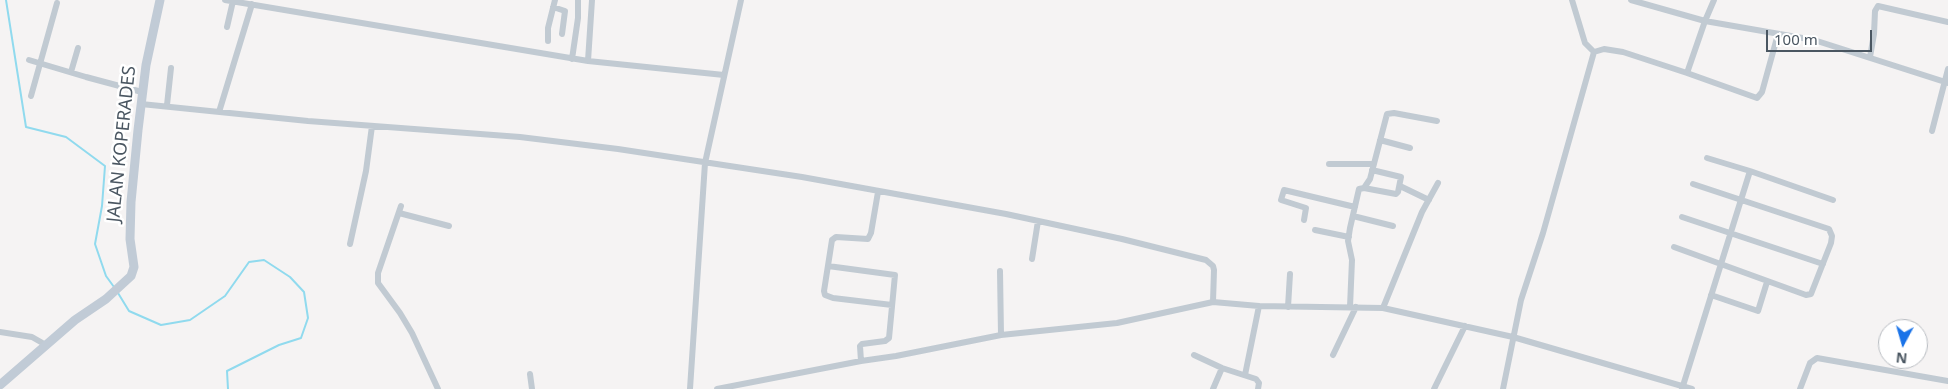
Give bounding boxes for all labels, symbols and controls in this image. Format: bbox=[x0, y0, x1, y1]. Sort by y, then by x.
scale bar bbox=[1768, 20, 1874, 52]
text: 100 m bbox=[1774, 29, 1818, 49]
street label: JALAN KOPERADES bbox=[103, 65, 141, 223]
north arrow bbox=[1878, 319, 1928, 369]
text: N bbox=[1895, 348, 1908, 368]

